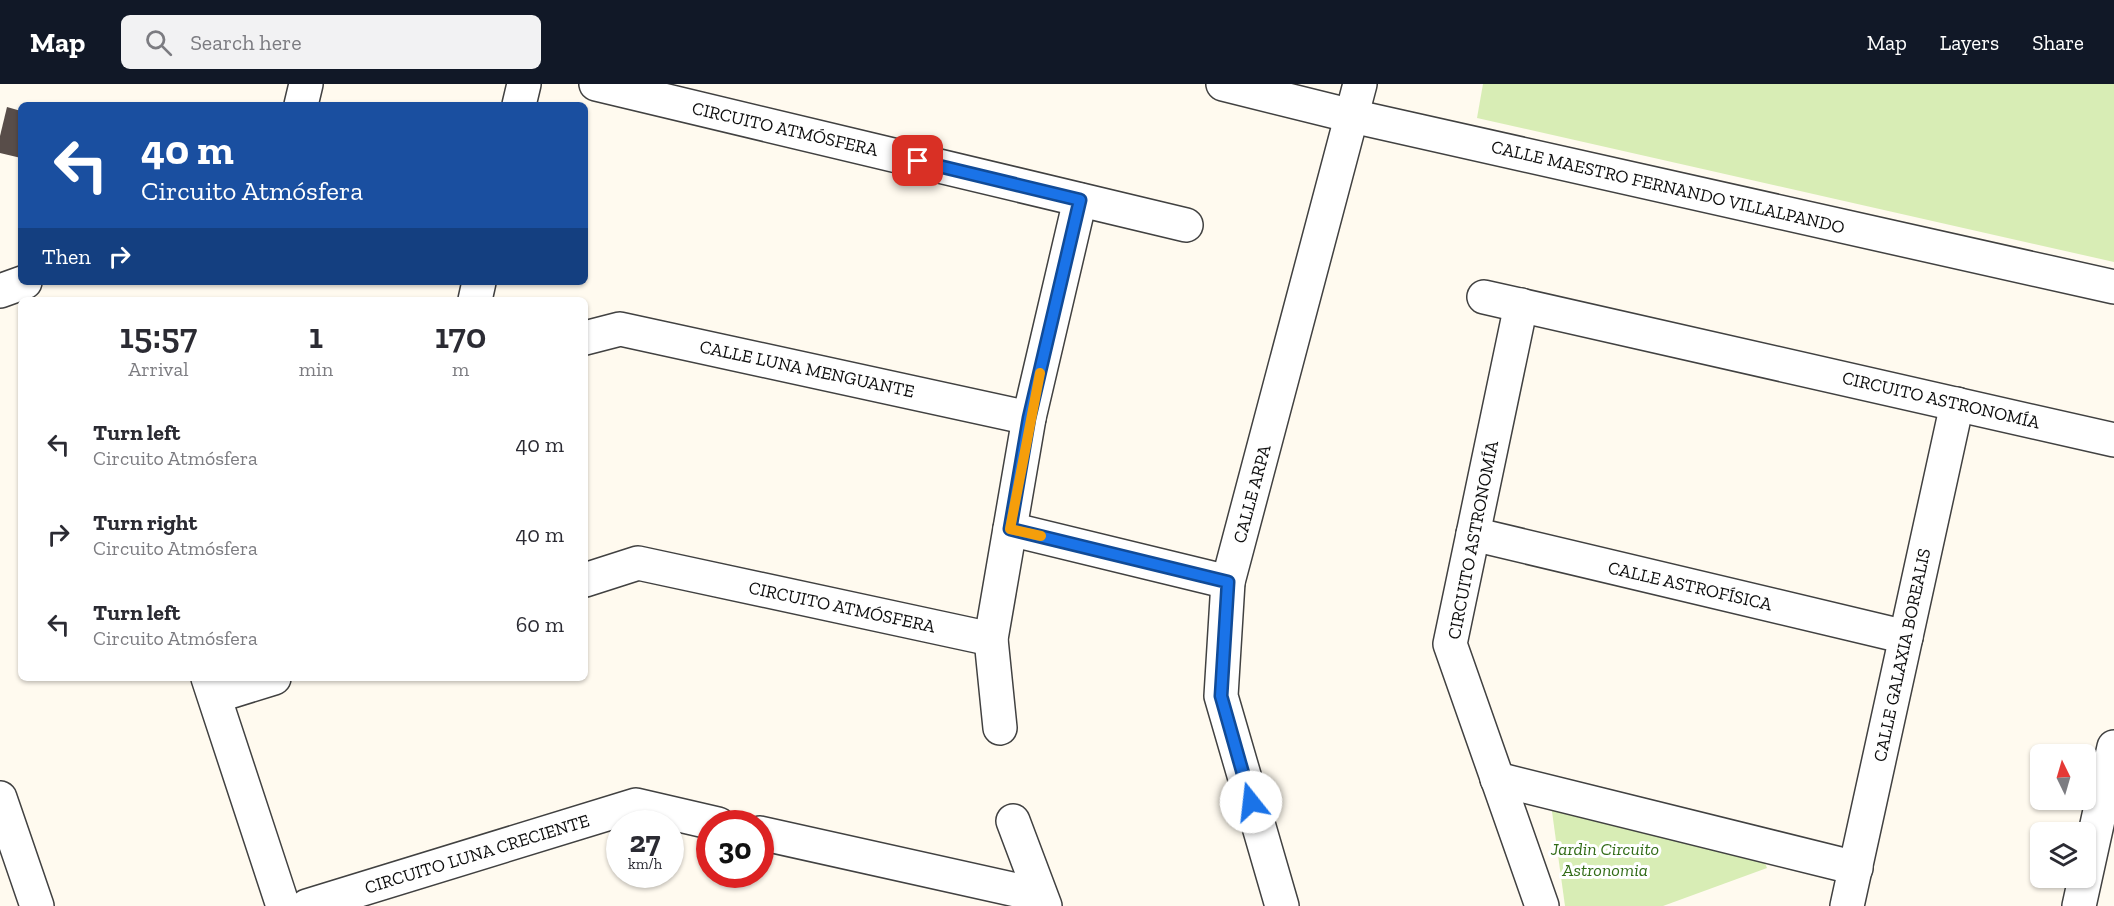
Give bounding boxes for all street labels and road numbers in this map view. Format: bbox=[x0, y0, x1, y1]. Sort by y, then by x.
street label: CIRCUITO ATMÓSFERA bbox=[690, 97, 880, 161]
street label: CALLE MAESTRO FERNANDO VILLALPANDO bbox=[1489, 136, 1847, 238]
street label: CALLE LUNA MENGUANTE bbox=[698, 335, 916, 403]
street label: CIRCUITO ASTRONOMÍA bbox=[1840, 367, 2042, 434]
street label: CIRCUITO ASTRONOMÍA bbox=[1443, 438, 1503, 641]
street label: CALLE ARPA bbox=[1228, 442, 1276, 546]
street label: CALLE GALAXIA BOREALIS bbox=[1869, 546, 1935, 764]
street label: CALLE ASTROFÍSICA bbox=[1606, 556, 1774, 616]
street label: CIRCUITO ATMÓSFERA bbox=[747, 576, 938, 638]
street label: CIRCUITO LUNA CRECIENTE bbox=[362, 809, 592, 899]

